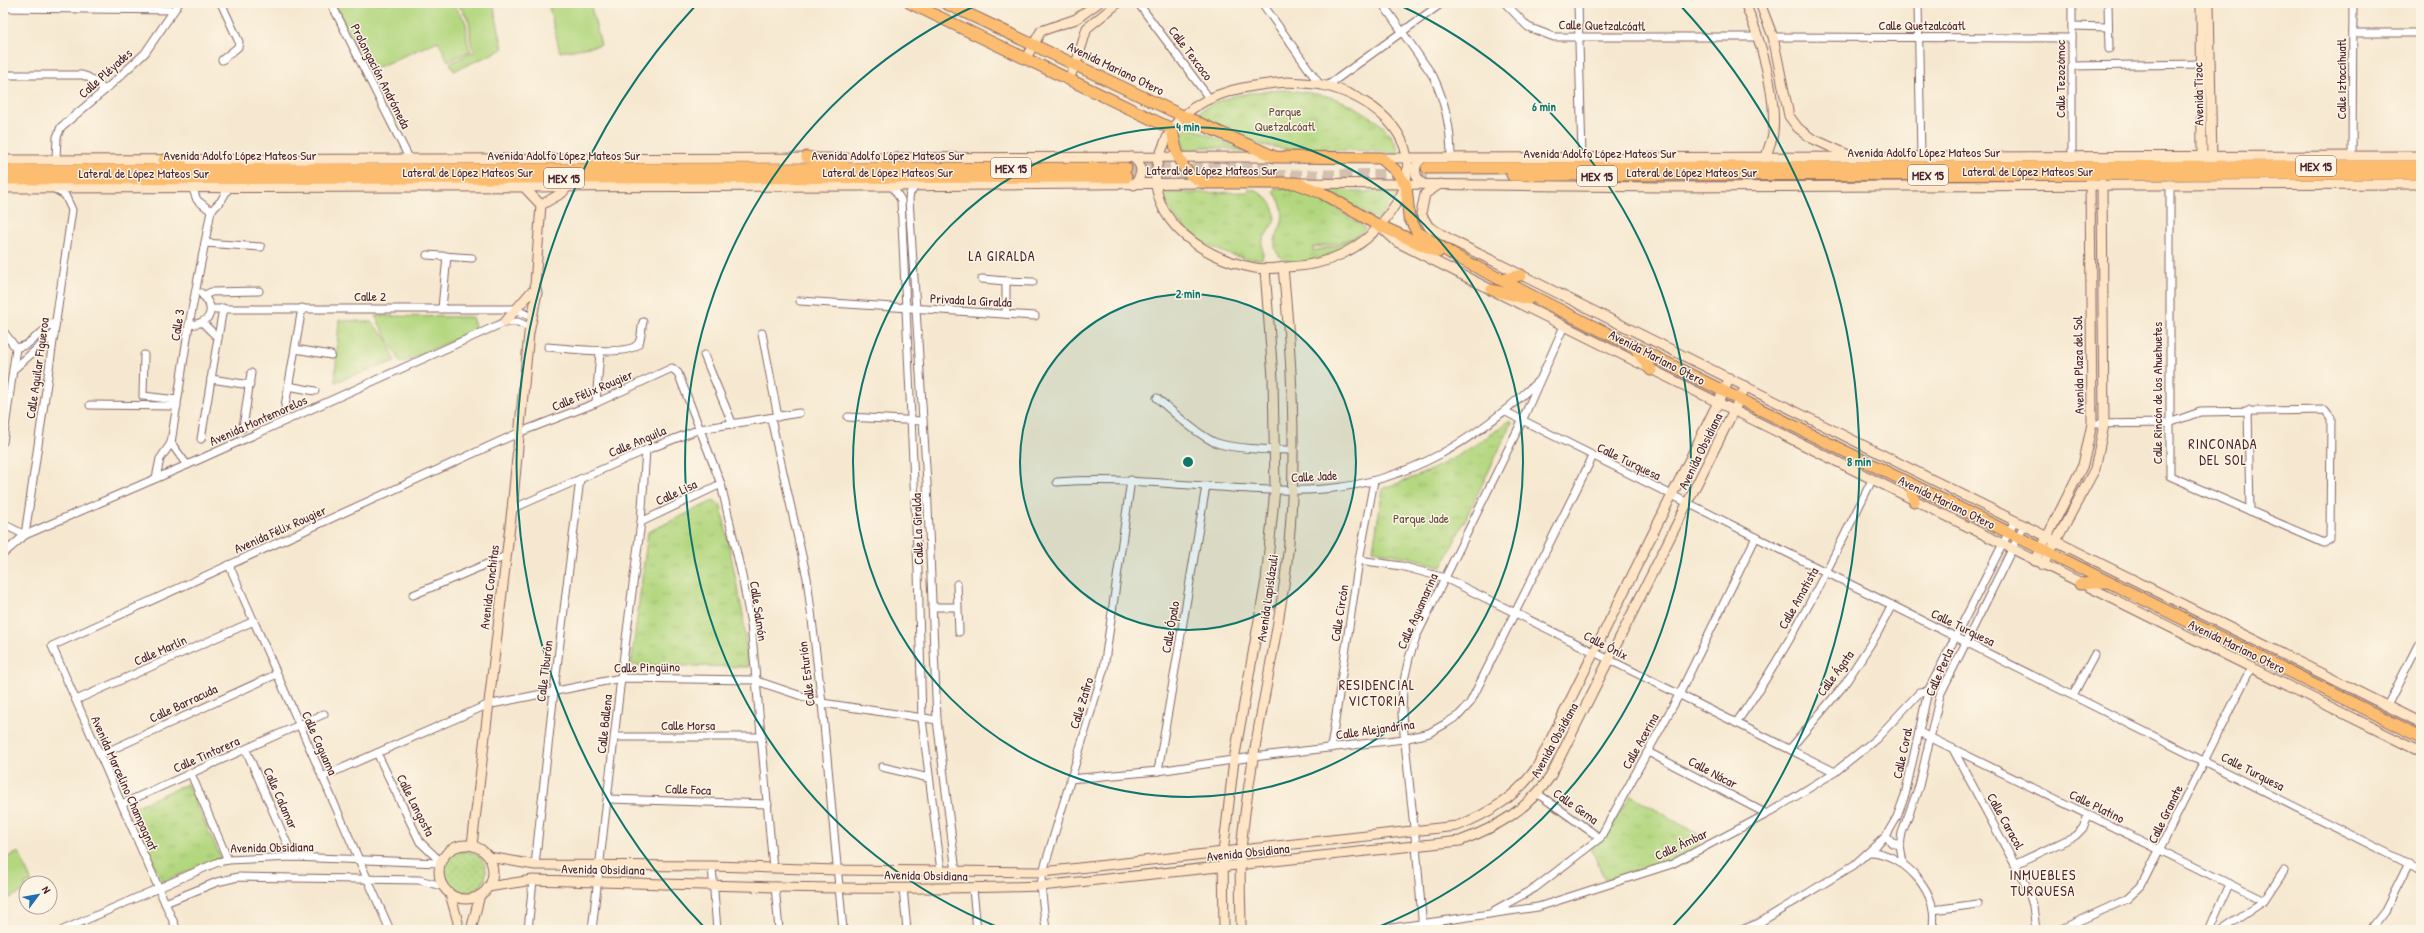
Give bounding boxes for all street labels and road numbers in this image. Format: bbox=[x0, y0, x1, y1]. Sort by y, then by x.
street label: Calle Quetzalcóatl bbox=[1558, 15, 1646, 35]
street label: Calle Quetzalcóatl bbox=[1879, 16, 1966, 34]
street label: Prolongación Andrómeda bbox=[347, 20, 415, 132]
street label: Calle Texcoco bbox=[1165, 22, 1217, 84]
street label: Avenida Mariano Otero bbox=[1065, 37, 1167, 99]
street label: Calle Iztaccíhuatl bbox=[2332, 38, 2350, 119]
street label: Calle Tezozómoc bbox=[2051, 40, 2069, 118]
street label: Calle Pléyades bbox=[74, 44, 136, 102]
street label: Avenida Tizoc bbox=[2188, 62, 2208, 126]
street label: Avenida Adolfo López Mateos Sur bbox=[1848, 143, 2000, 161]
street label: Avenida Adolfo López Mateos Sur bbox=[1524, 144, 1676, 162]
street label: Avenida Adolfo López Mateos Sur bbox=[164, 146, 316, 164]
street label: Avenida Adolfo López Mateos Sur bbox=[488, 146, 640, 164]
street label: Avenida Adolfo López Mateos Sur bbox=[812, 146, 964, 164]
road number: MEX 15 bbox=[2296, 156, 2336, 176]
road number: MEX 15 bbox=[991, 158, 1031, 178]
street label: Lateral de López Mateos Sur bbox=[1147, 161, 1277, 179]
street label: Lateral de López Mateos Sur bbox=[1963, 162, 2093, 180]
street label: Lateral de López Mateos Sur bbox=[403, 163, 533, 181]
street label: Lateral de López Mateos Sur bbox=[823, 163, 953, 181]
street label: Lateral de López Mateos Sur bbox=[1627, 163, 1757, 181]
street label: Lateral de López Mateos Sur bbox=[79, 164, 209, 182]
road number: MEX 15 bbox=[1908, 165, 1948, 185]
road number: MEX 15 bbox=[1577, 166, 1617, 186]
road number: MEX 15 bbox=[544, 168, 584, 188]
street label: Calle 2 bbox=[354, 287, 386, 305]
street label: Privada la Giralda bbox=[930, 289, 1012, 311]
street label: Calle 3 bbox=[166, 308, 188, 342]
street label: Avenida Plaza del Sol bbox=[2068, 315, 2088, 414]
street label: Calle Aguilar Figueroa bbox=[21, 316, 53, 420]
street label: Calle Rincón de los Ahuehuetes bbox=[2148, 322, 2166, 464]
street label: Avenida Mariano Otero bbox=[1606, 325, 1708, 389]
street label: Calle Félix Rougier bbox=[549, 365, 635, 415]
street label: Avenida Montemorelos bbox=[206, 390, 310, 450]
street label: Avenida Obsidiana bbox=[1674, 410, 1726, 492]
street label: Calle Anguila bbox=[606, 421, 668, 461]
street label: Calle Turquesa bbox=[1594, 438, 1664, 484]
street label: Calle Jade bbox=[1290, 466, 1338, 486]
street label: Avenida Mariano Otero bbox=[1896, 471, 1998, 533]
street label: Calle Lisa bbox=[652, 475, 700, 509]
street label: Calle La Giralda bbox=[907, 493, 927, 565]
street label: Avenida Félix Rougier bbox=[231, 501, 329, 557]
street label: Avenida Conchitas bbox=[475, 544, 503, 630]
street label: Avenida Lapislázuli bbox=[1252, 553, 1282, 643]
street label: Calle Amatista bbox=[1774, 564, 1822, 632]
street label: Calle Aguamarina bbox=[1392, 570, 1442, 652]
street label: Calle Salmón bbox=[746, 580, 772, 642]
street label: Calle Circón bbox=[1326, 583, 1352, 643]
street label: Calle Ópalo bbox=[1157, 600, 1183, 654]
street label: Calle Turquesa bbox=[1928, 604, 1998, 650]
street label: Avenida Mariano Otero bbox=[2186, 615, 2288, 677]
street label: Calle Ónix bbox=[1581, 626, 1632, 664]
street label: Calle Marlín bbox=[131, 630, 189, 670]
street label: Calle Tiburón bbox=[531, 639, 557, 703]
street label: Calle Esturión bbox=[793, 640, 819, 708]
street label: Calle Perla bbox=[1920, 645, 1958, 699]
street label: Calle Ágata bbox=[1812, 646, 1858, 700]
street label: Calle Pingüino bbox=[614, 657, 680, 677]
street label: Calle Zafiro bbox=[1065, 675, 1097, 731]
street label: Calle Barracuda bbox=[146, 679, 220, 727]
street label: Calle Ballena bbox=[592, 694, 616, 754]
street label: Avenida Obsidiana bbox=[1526, 699, 1582, 781]
street label: Calle Caguama bbox=[298, 708, 342, 778]
street label: Calle Acerina bbox=[1617, 710, 1663, 772]
street label: Avenida Marcelino Champagnat bbox=[87, 713, 163, 854]
street label: Calle Alejandrina bbox=[1335, 715, 1415, 743]
street label: Calle Morsa bbox=[661, 716, 715, 734]
street label: Calle Coral bbox=[1888, 725, 1916, 780]
street label: Calle Tintorera bbox=[170, 731, 242, 777]
street label: Calle Turquesa bbox=[2218, 747, 2288, 795]
street label: Calle Nácar bbox=[1685, 752, 1741, 792]
street label: Calle Calamar bbox=[259, 764, 303, 832]
street label: Calle Langosta bbox=[393, 771, 439, 839]
street label: Calle Foca bbox=[665, 779, 711, 799]
street label: Calle Granate bbox=[2143, 782, 2187, 846]
street label: Calle Gema bbox=[1550, 784, 1602, 828]
street label: Calle Platino bbox=[2066, 785, 2128, 827]
street label: Calle Caracol bbox=[1983, 789, 2029, 853]
street label: Calle Ámbar bbox=[1652, 824, 1710, 864]
street label: Avenida Obsidiana bbox=[230, 837, 314, 857]
street label: Avenida Obsidiana bbox=[1206, 839, 1290, 865]
street label: Avenida Obsidiana bbox=[561, 859, 645, 879]
street label: Avenida Obsidiana bbox=[884, 865, 968, 885]

